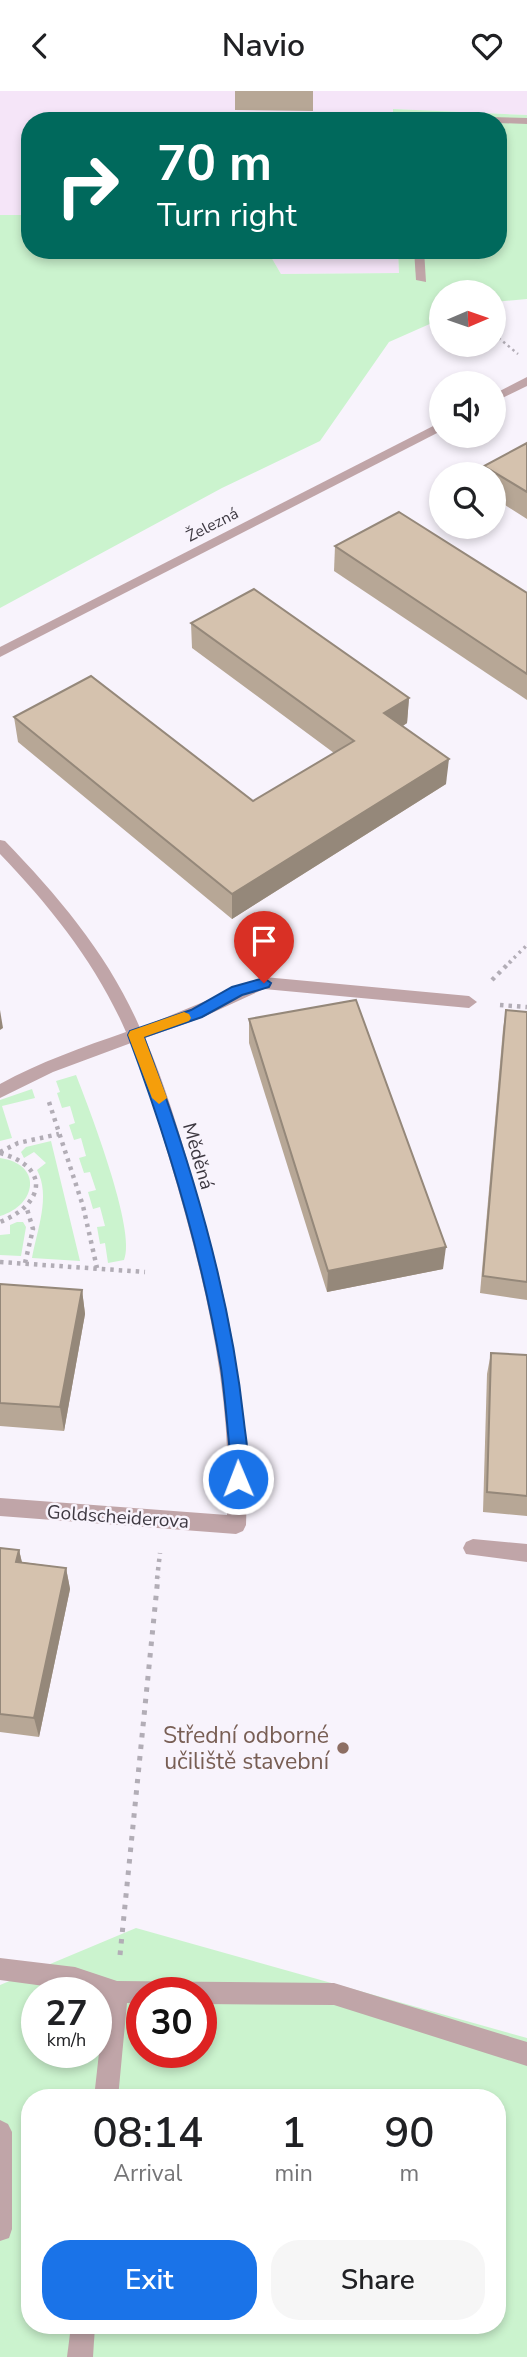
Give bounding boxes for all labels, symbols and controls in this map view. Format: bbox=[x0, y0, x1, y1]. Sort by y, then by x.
text: Navio bbox=[222, 24, 305, 67]
icon: back bbox=[21, 27, 59, 65]
icon: heart bbox=[468, 27, 506, 65]
text: 70 m bbox=[157, 130, 272, 197]
icon: right bbox=[42, 140, 133, 231]
text: Turn right bbox=[157, 194, 297, 237]
north arrow bbox=[429, 280, 506, 357]
map controls bbox=[429, 280, 506, 539]
button: sound bbox=[429, 371, 506, 448]
button: search bbox=[429, 462, 506, 539]
street label: Železná bbox=[183, 502, 242, 547]
pin bbox=[234, 911, 294, 983]
icon: arrive bbox=[245, 922, 283, 960]
street label: Měděná bbox=[176, 1120, 220, 1193]
position arrow bbox=[201, 1442, 275, 1516]
street label: Goldscheiderova bbox=[46, 1499, 190, 1535]
place label: Střední odborné učiliště stavební bbox=[163, 1720, 331, 1777]
marker: Střední odborné učiliště stavební bbox=[335, 1740, 351, 1756]
speed limit sign: 30 bbox=[126, 1977, 217, 2068]
text: 27 bbox=[45, 1990, 88, 2037]
text: km/h bbox=[47, 2028, 86, 2052]
text: 08:14 bbox=[92, 2105, 203, 2162]
text: 1 bbox=[281, 2105, 306, 2162]
text: 90 bbox=[384, 2105, 435, 2162]
text: Arrival bbox=[113, 2158, 182, 2189]
text: min bbox=[275, 2158, 313, 2189]
text: m bbox=[399, 2158, 419, 2189]
button: Exit bbox=[42, 2240, 257, 2320]
button: Share bbox=[271, 2240, 485, 2320]

